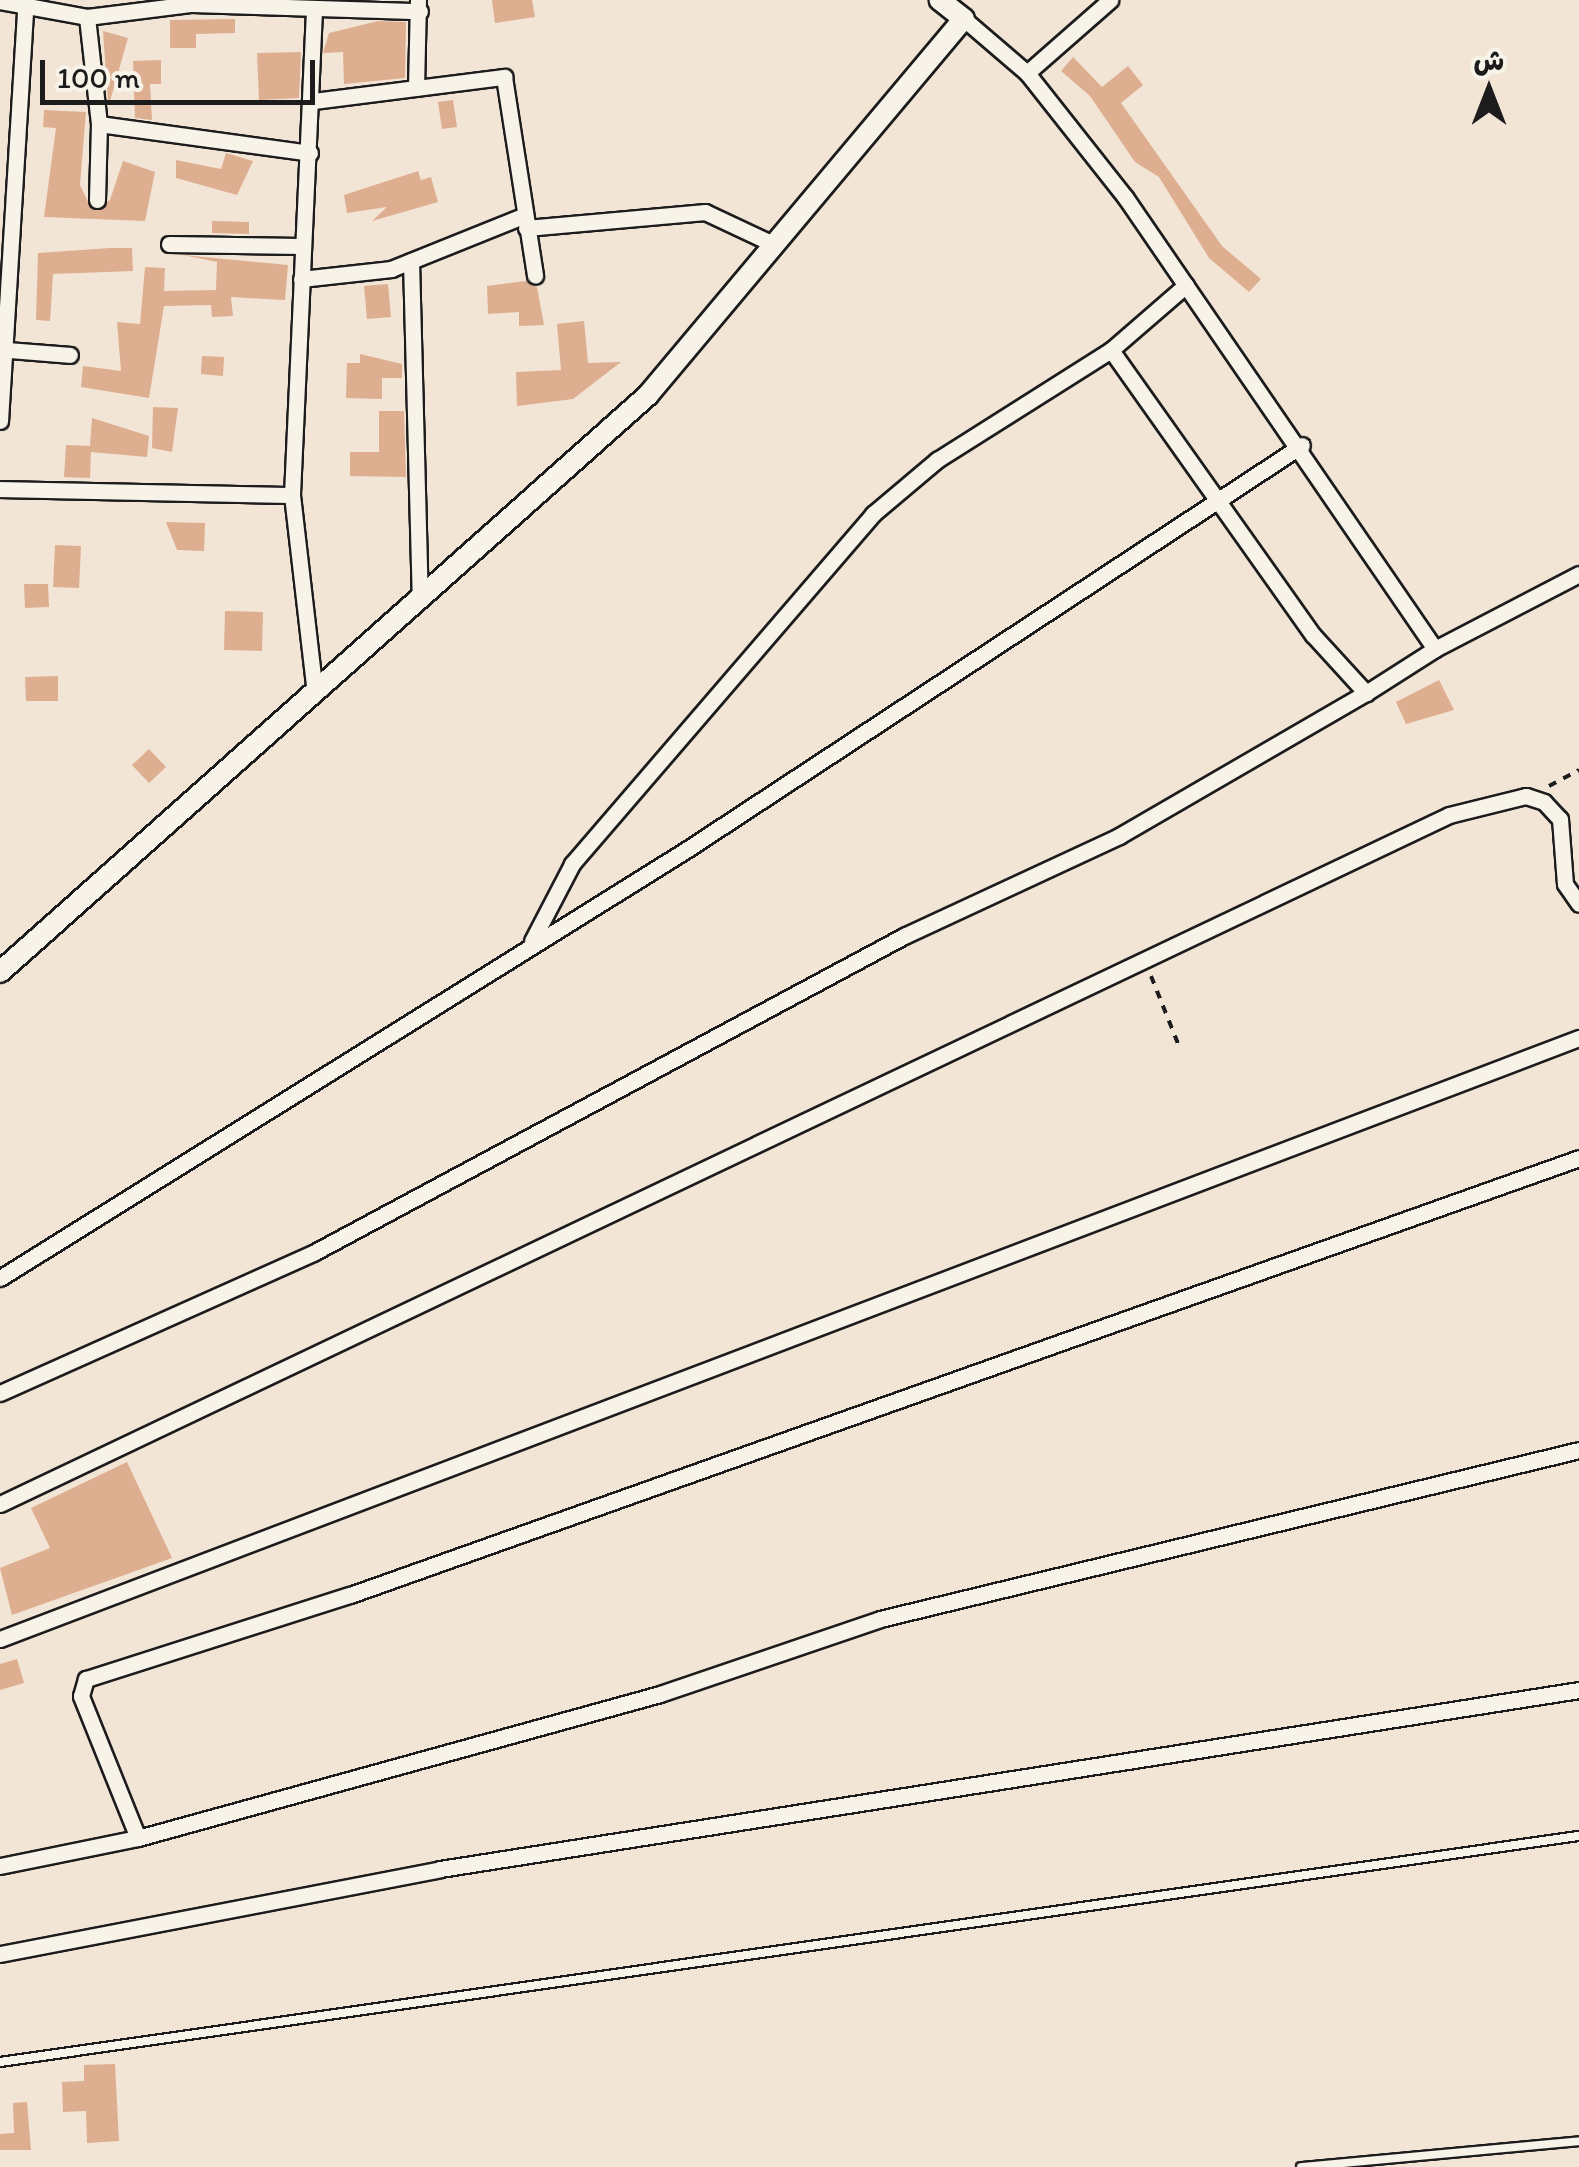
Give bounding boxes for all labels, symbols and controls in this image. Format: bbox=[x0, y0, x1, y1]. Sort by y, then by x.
scale bar bbox=[45, 40, 320, 102]
north arrow bbox=[1439, 40, 1539, 140]
text: ش bbox=[1474, 43, 1504, 77]
text: 100 m bbox=[57, 59, 140, 96]

